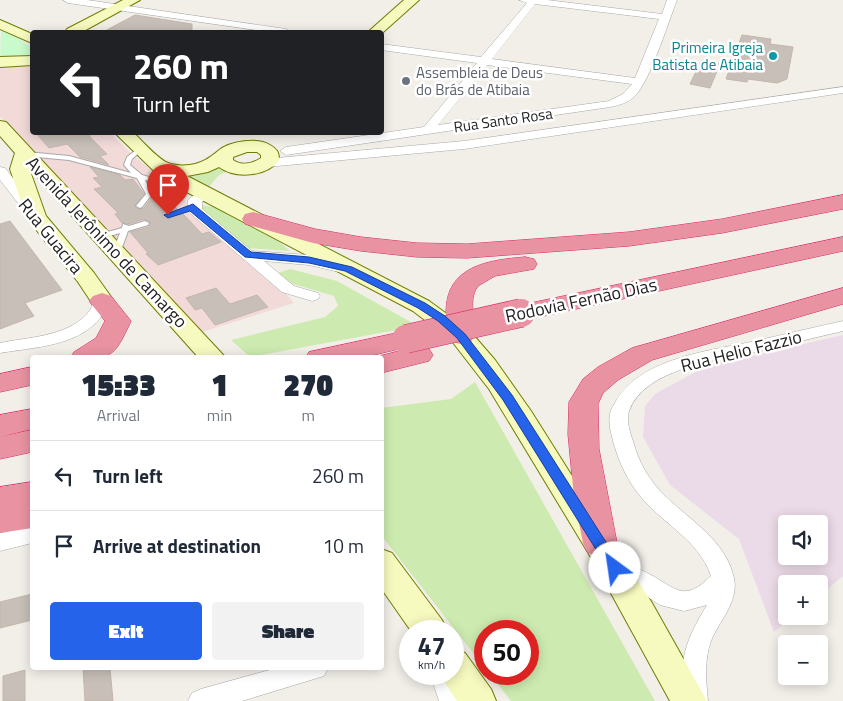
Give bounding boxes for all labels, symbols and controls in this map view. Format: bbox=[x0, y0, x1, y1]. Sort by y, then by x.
place label: Primeira Igreja Batista de Atibaia bbox=[652, 36, 763, 76]
text: 260 m bbox=[133, 39, 229, 93]
icon: left bbox=[50, 50, 115, 115]
marker: Primeira Igreja Batista de Atibaia bbox=[767, 50, 779, 62]
place label: Assembleia de Deus do Brás de Atibaia bbox=[416, 61, 543, 101]
marker: Assembleia de Deus do Brás de Atibaia bbox=[400, 75, 412, 87]
text: Turn left bbox=[133, 87, 210, 121]
street label: Rua Santo Rosa bbox=[452, 102, 554, 138]
street label: Avenida Jerônimo de Camargo bbox=[20, 150, 194, 334]
pin bbox=[147, 164, 189, 215]
icon: arrive bbox=[154, 171, 182, 199]
street label: Rua Guacira bbox=[12, 192, 90, 280]
street label: Rodovia Fernão Dias bbox=[503, 271, 659, 329]
street label: Rua Helio Fazzio bbox=[678, 323, 804, 379]
text: 15:33 bbox=[81, 362, 156, 408]
text: 1 bbox=[211, 362, 228, 408]
text: 270 bbox=[283, 362, 333, 408]
text: Arrival bbox=[97, 403, 140, 427]
text: min bbox=[207, 403, 232, 427]
text: m bbox=[301, 403, 315, 427]
text: Turn left bbox=[93, 461, 163, 490]
text: 260 m bbox=[312, 461, 364, 490]
icon: left bbox=[50, 462, 78, 490]
map controls bbox=[778, 515, 828, 685]
button: sound bbox=[778, 515, 828, 565]
text: Arrive at destination bbox=[93, 531, 261, 560]
text: 10 m bbox=[323, 531, 364, 560]
icon: arrive bbox=[50, 532, 78, 560]
position arrow bbox=[588, 541, 640, 593]
button: + bbox=[778, 575, 828, 625]
button: Exit bbox=[50, 602, 202, 660]
button: Share bbox=[212, 602, 364, 660]
speed limit sign: 50 bbox=[474, 620, 539, 685]
text: 47 bbox=[417, 627, 446, 665]
button: − bbox=[778, 635, 828, 685]
text: km/h bbox=[418, 655, 445, 674]

